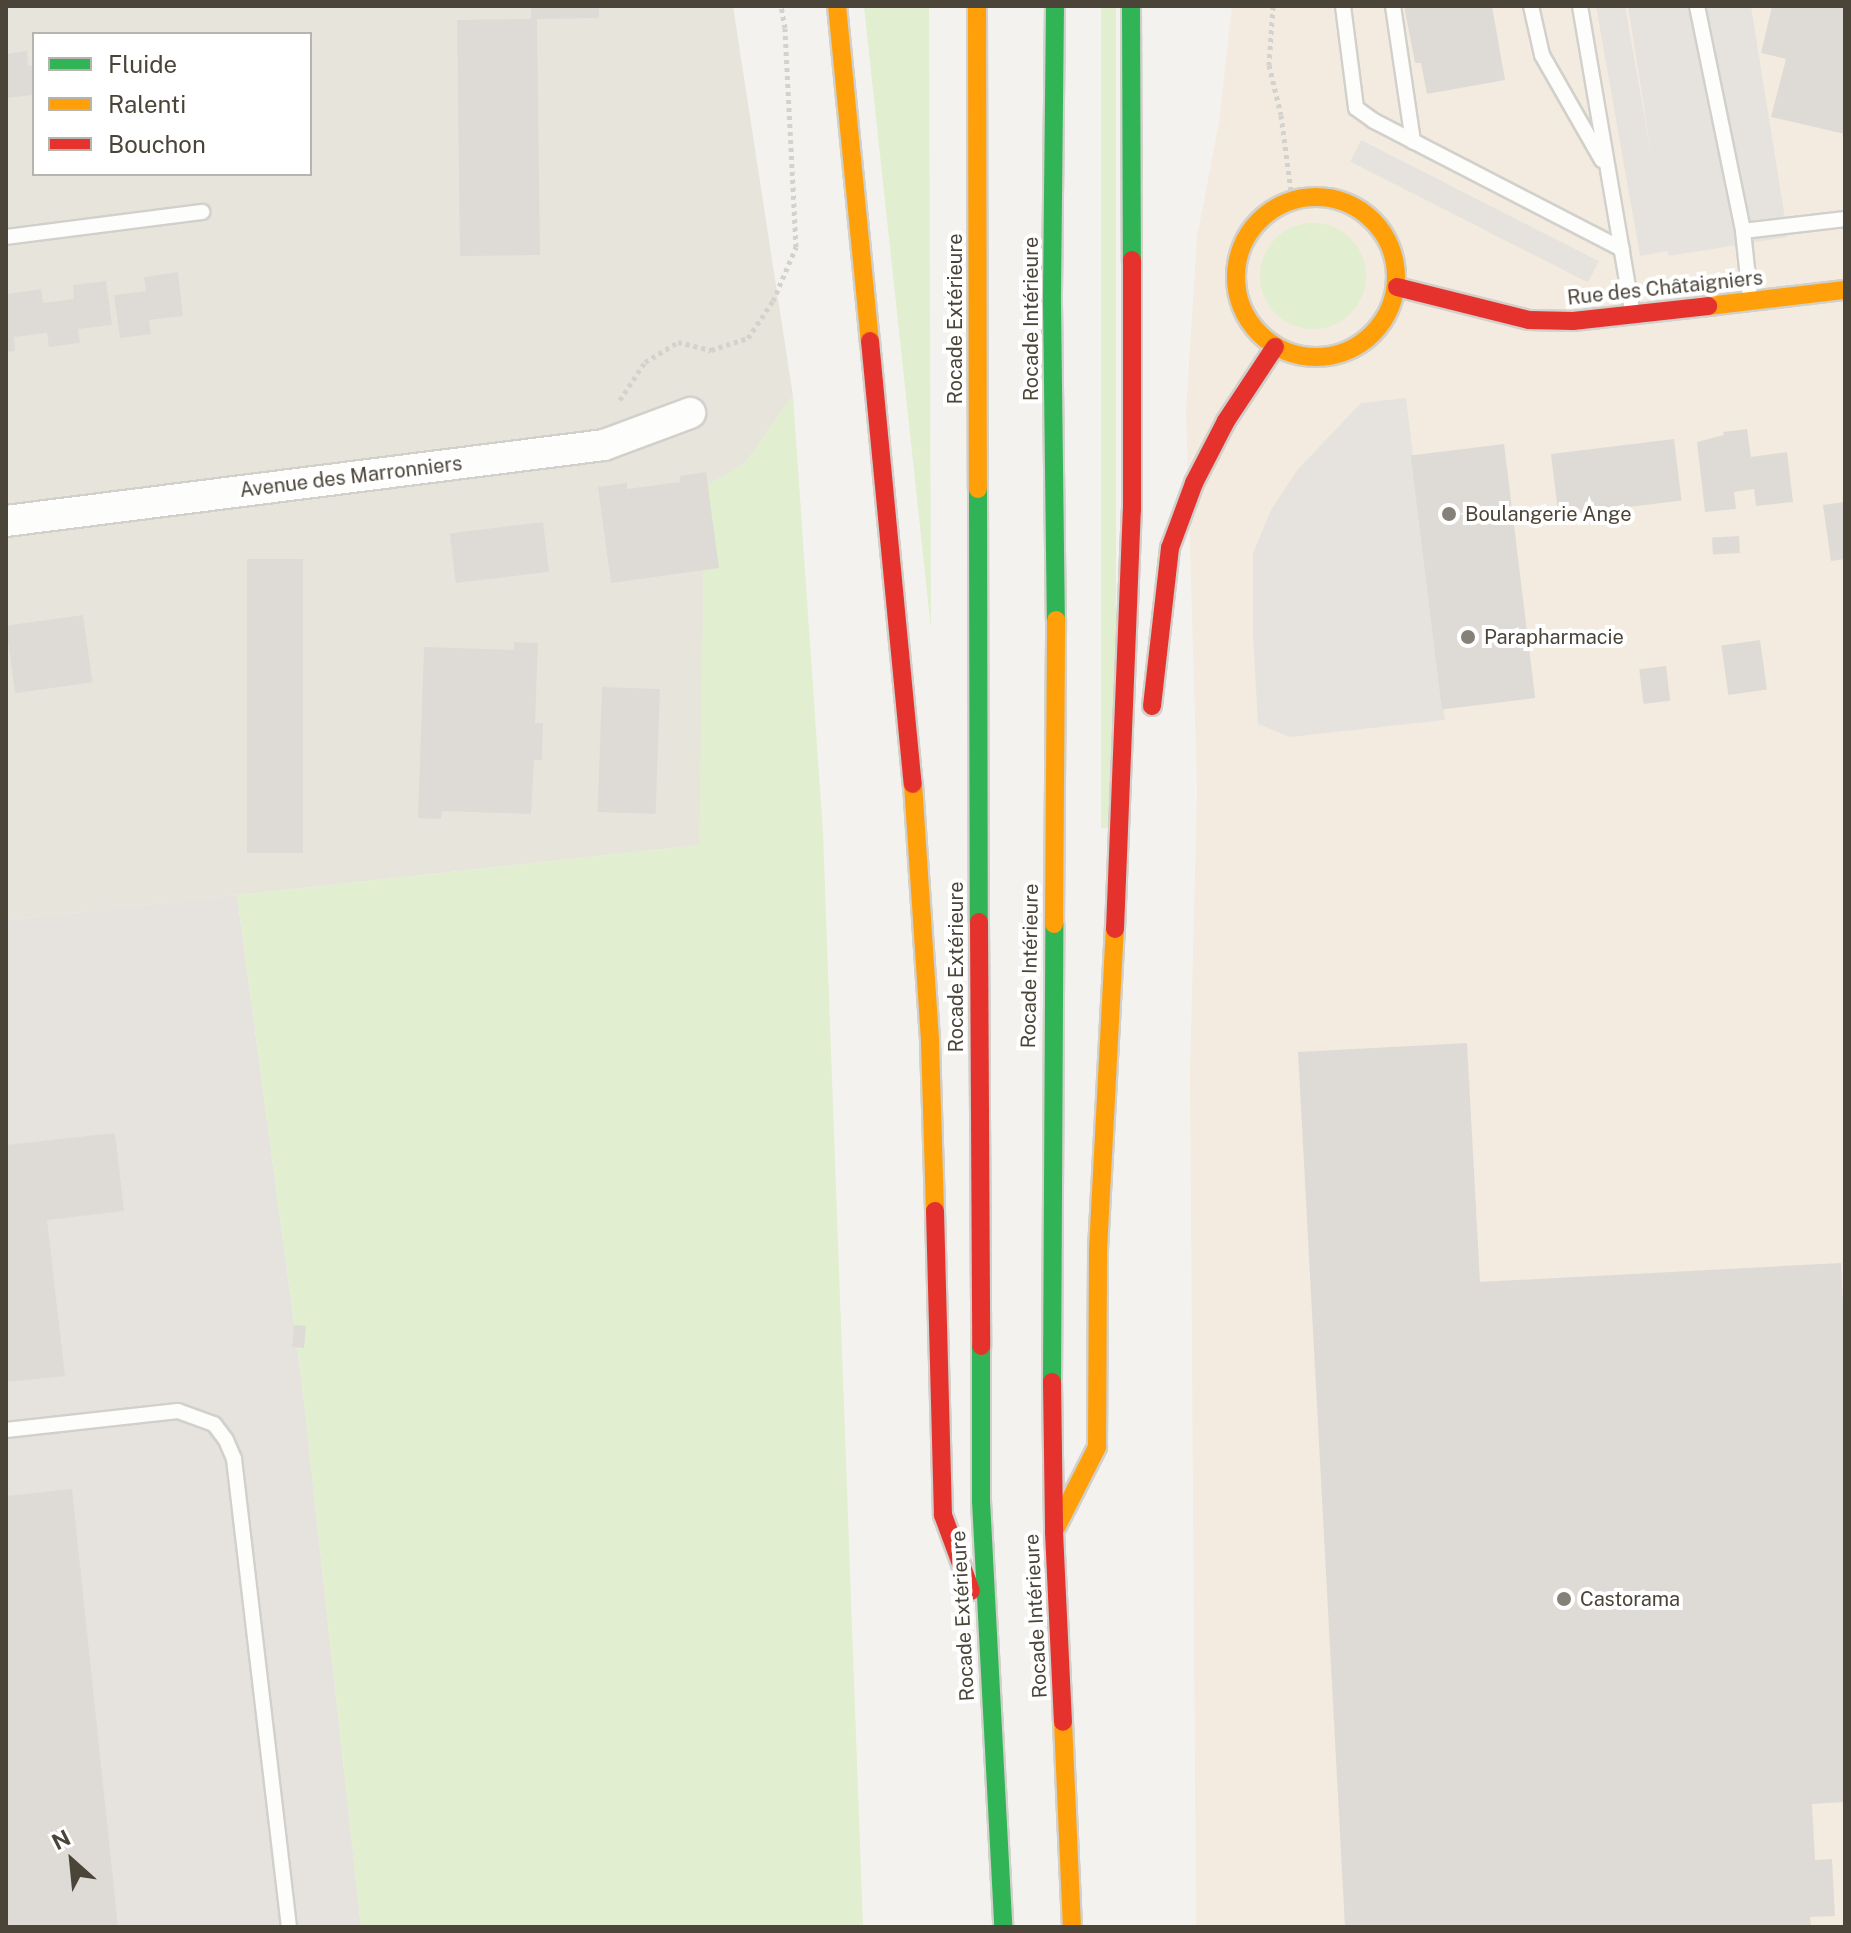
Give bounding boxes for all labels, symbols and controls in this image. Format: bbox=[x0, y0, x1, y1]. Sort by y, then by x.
legend bbox=[32, 32, 312, 176]
text: Fluide bbox=[108, 50, 177, 78]
text: Ralenti bbox=[108, 90, 186, 118]
text: Bouchon bbox=[108, 130, 206, 158]
street label: Rocade Extérieure bbox=[943, 233, 967, 405]
street label: Rocade Intérieure bbox=[1019, 237, 1043, 401]
street label: Rue des Châtaigniers bbox=[1566, 266, 1764, 310]
street label: Avenue des Marronniers bbox=[238, 451, 464, 503]
place label: Boulangerie Ange bbox=[1465, 502, 1632, 526]
marker: Boulangerie Ange bbox=[1440, 505, 1458, 523]
place label: Parapharmacie bbox=[1484, 625, 1624, 649]
marker: Parapharmacie bbox=[1459, 628, 1477, 646]
street label: Rocade Extérieure bbox=[944, 881, 968, 1053]
street label: Rocade Intérieure bbox=[1017, 883, 1043, 1049]
street label: Rocade Extérieure bbox=[947, 1530, 979, 1702]
street label: Rocade Intérieure bbox=[1020, 1533, 1052, 1699]
place label: Castorama bbox=[1580, 1587, 1680, 1611]
marker: Castorama bbox=[1555, 1590, 1573, 1608]
north arrow bbox=[32, 1821, 112, 1901]
text: N bbox=[48, 1824, 75, 1855]

